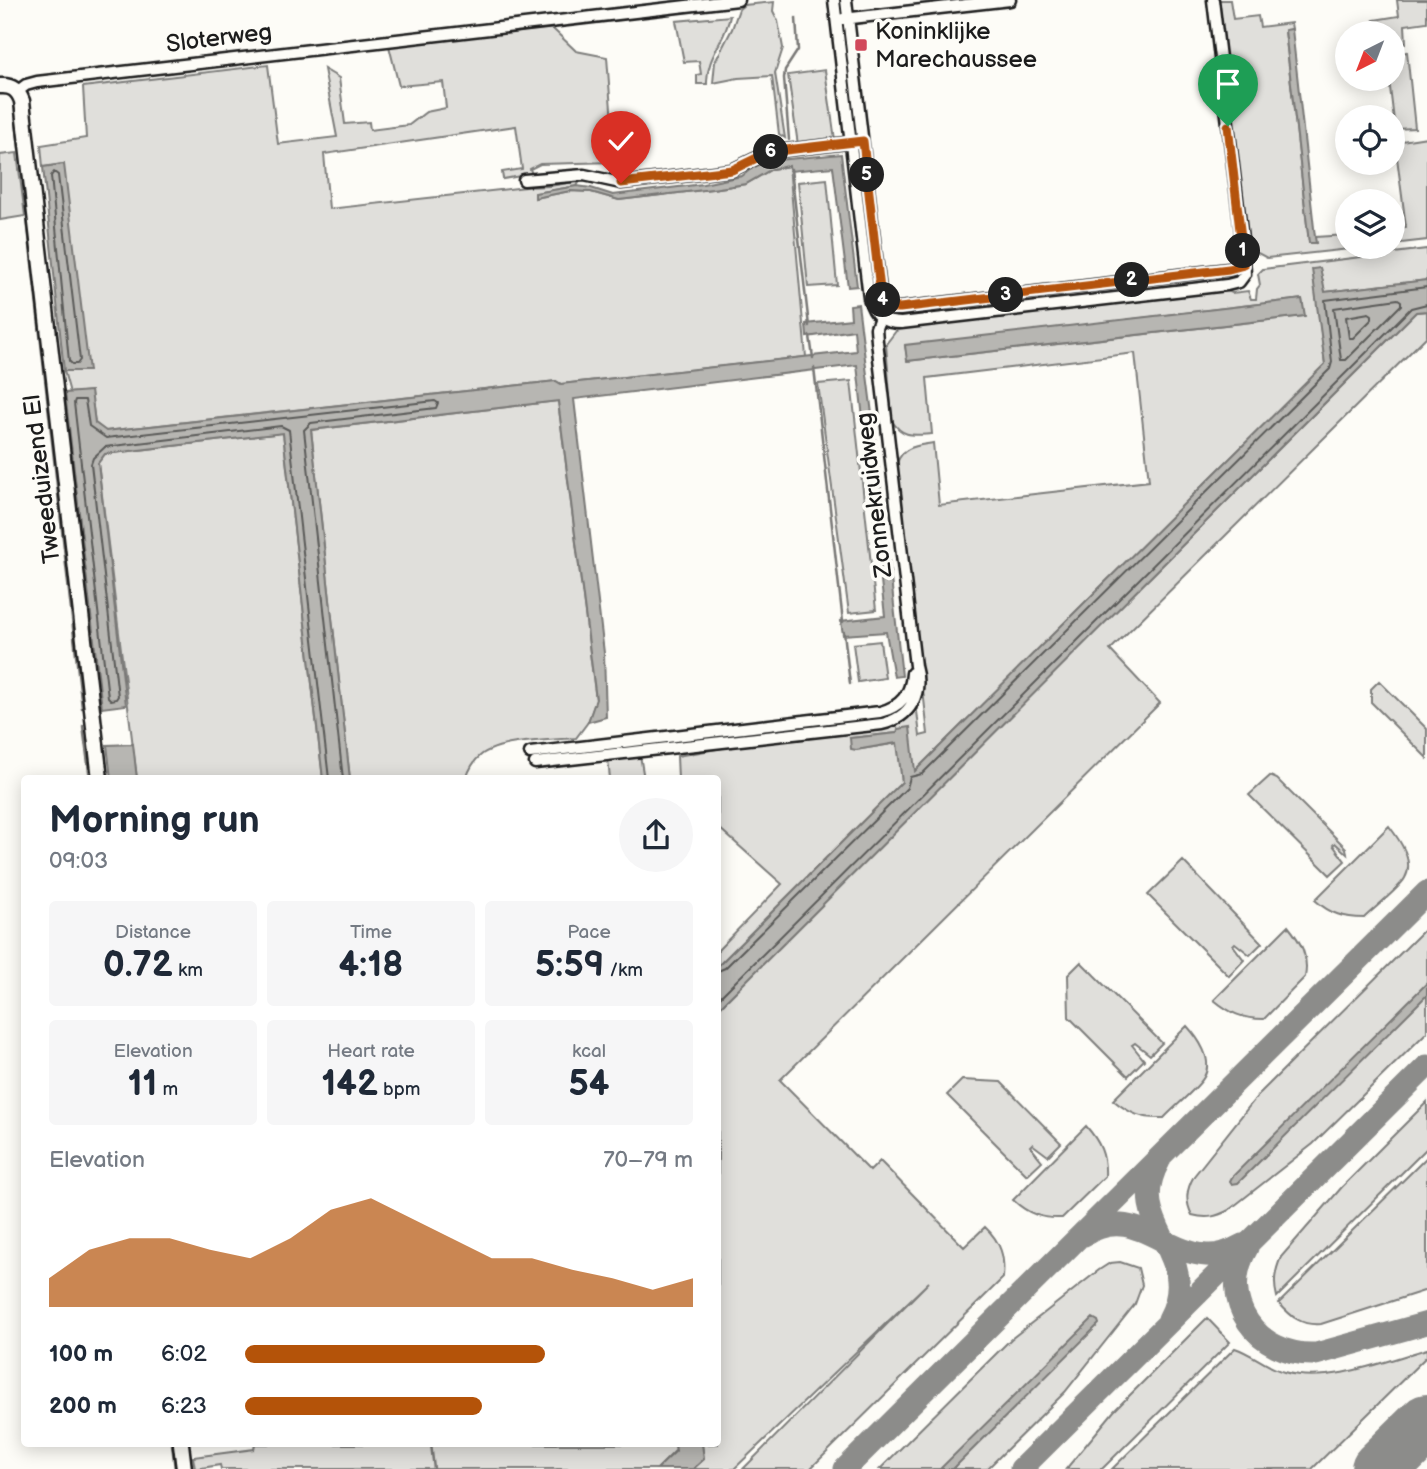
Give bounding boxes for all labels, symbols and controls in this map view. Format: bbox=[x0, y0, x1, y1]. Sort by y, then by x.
street label: Sloterweg bbox=[164, 17, 274, 59]
place label: Koninklijke Marechaussee bbox=[875, 17, 1037, 74]
north arrow bbox=[1335, 21, 1405, 91]
map controls bbox=[1335, 21, 1405, 259]
marker: Koninklijke Marechaussee bbox=[853, 37, 869, 53]
pin bbox=[1198, 54, 1258, 126]
icon: arrive bbox=[1209, 65, 1247, 103]
button: locate bbox=[1335, 105, 1405, 175]
pin bbox=[591, 111, 651, 183]
icon: check bbox=[602, 122, 640, 160]
pin: 6 bbox=[754, 134, 788, 170]
text: 6 bbox=[765, 140, 776, 163]
pin: 5 bbox=[850, 158, 884, 192]
text: 5 bbox=[861, 163, 872, 186]
button: layers bbox=[1335, 189, 1405, 259]
pin: 1 bbox=[1226, 233, 1260, 268]
text: 1 bbox=[1239, 239, 1247, 262]
pin: 2 bbox=[1114, 262, 1150, 298]
text: 2 bbox=[1126, 268, 1137, 291]
pin: 3 bbox=[988, 278, 1024, 312]
pin: 4 bbox=[866, 282, 900, 318]
text: 3 bbox=[1000, 283, 1011, 306]
text: 4 bbox=[877, 288, 888, 311]
street label: Tweeduizend El bbox=[17, 393, 67, 565]
street label: Zonnekruidweg bbox=[849, 411, 899, 580]
text: Morning run bbox=[49, 798, 260, 843]
button: share bbox=[619, 798, 693, 872]
text: 09:03 bbox=[49, 847, 108, 875]
text: Distance bbox=[115, 921, 191, 944]
text: Time bbox=[350, 921, 392, 944]
text: Pace bbox=[567, 921, 611, 944]
text: 0.72 bbox=[103, 944, 173, 987]
text: 4:18 bbox=[339, 944, 403, 987]
text: 5:59 bbox=[535, 944, 604, 987]
text: km bbox=[173, 959, 203, 982]
text: /km bbox=[604, 959, 643, 982]
text: Elevation bbox=[113, 1040, 193, 1063]
text: Heart rate bbox=[327, 1040, 415, 1063]
text: kcal bbox=[572, 1040, 606, 1063]
text: 11 bbox=[128, 1063, 157, 1106]
text: 142 bbox=[322, 1063, 378, 1106]
text: 54 bbox=[569, 1063, 609, 1106]
text: m bbox=[157, 1078, 178, 1101]
text: bpm bbox=[378, 1078, 420, 1101]
text: Elevation bbox=[49, 1146, 145, 1174]
text: 70–79 m bbox=[603, 1146, 693, 1174]
text: 100 m bbox=[49, 1340, 113, 1368]
text: 6:02 bbox=[161, 1340, 207, 1368]
text: 200 m bbox=[49, 1392, 117, 1420]
text: 6:23 bbox=[161, 1392, 207, 1420]

